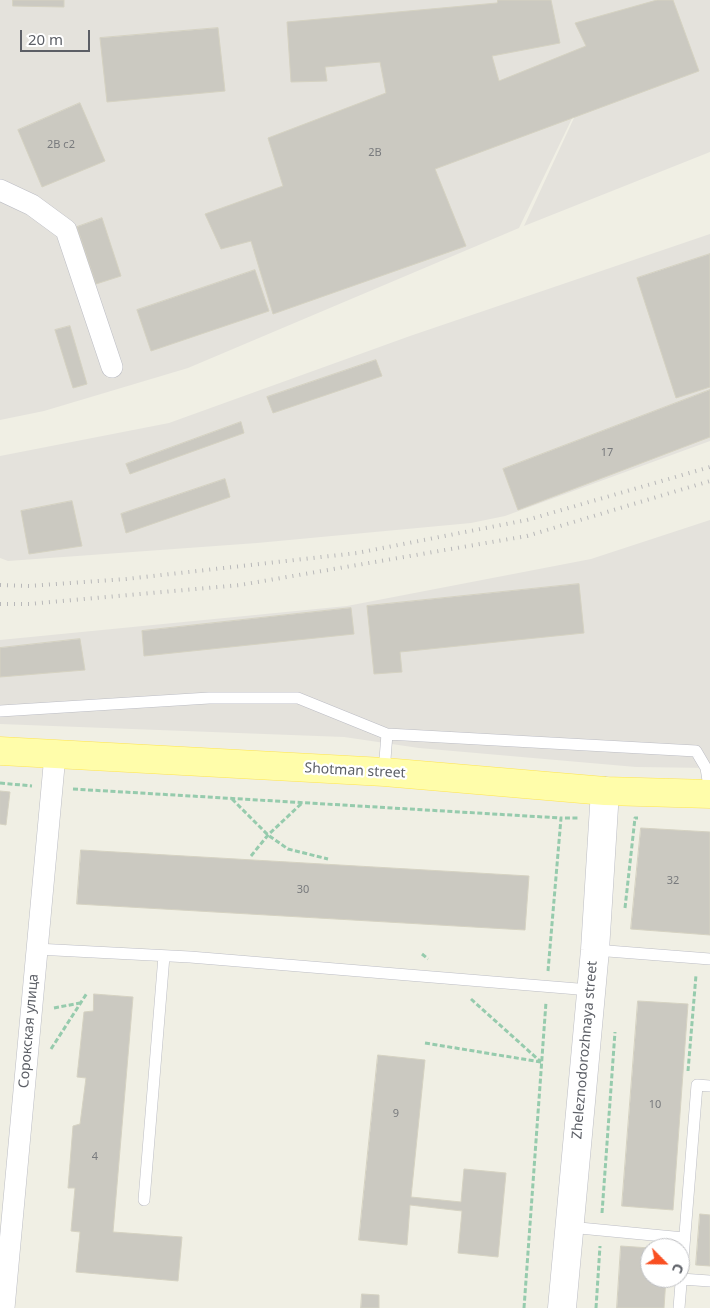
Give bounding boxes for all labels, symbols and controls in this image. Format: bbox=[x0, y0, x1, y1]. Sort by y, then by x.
scale bar bbox=[22, 20, 92, 52]
text: 20 m bbox=[28, 29, 63, 49]
house number: 2В с2 bbox=[47, 138, 75, 152]
house number: 2В bbox=[368, 146, 382, 160]
house number: 17 bbox=[601, 446, 613, 460]
street label: Shotman street bbox=[304, 760, 406, 782]
house number: 32 bbox=[667, 874, 679, 888]
house number: 30 bbox=[297, 883, 309, 897]
street label: Zheleznodorozhnaya street bbox=[569, 960, 601, 1140]
street label: Сорокская улица bbox=[16, 973, 42, 1089]
house number: 10 bbox=[649, 1098, 661, 1112]
house number: 9 bbox=[393, 1107, 399, 1121]
house number: 4 bbox=[92, 1150, 98, 1164]
north arrow bbox=[640, 1238, 690, 1288]
text: С bbox=[668, 1261, 689, 1277]

